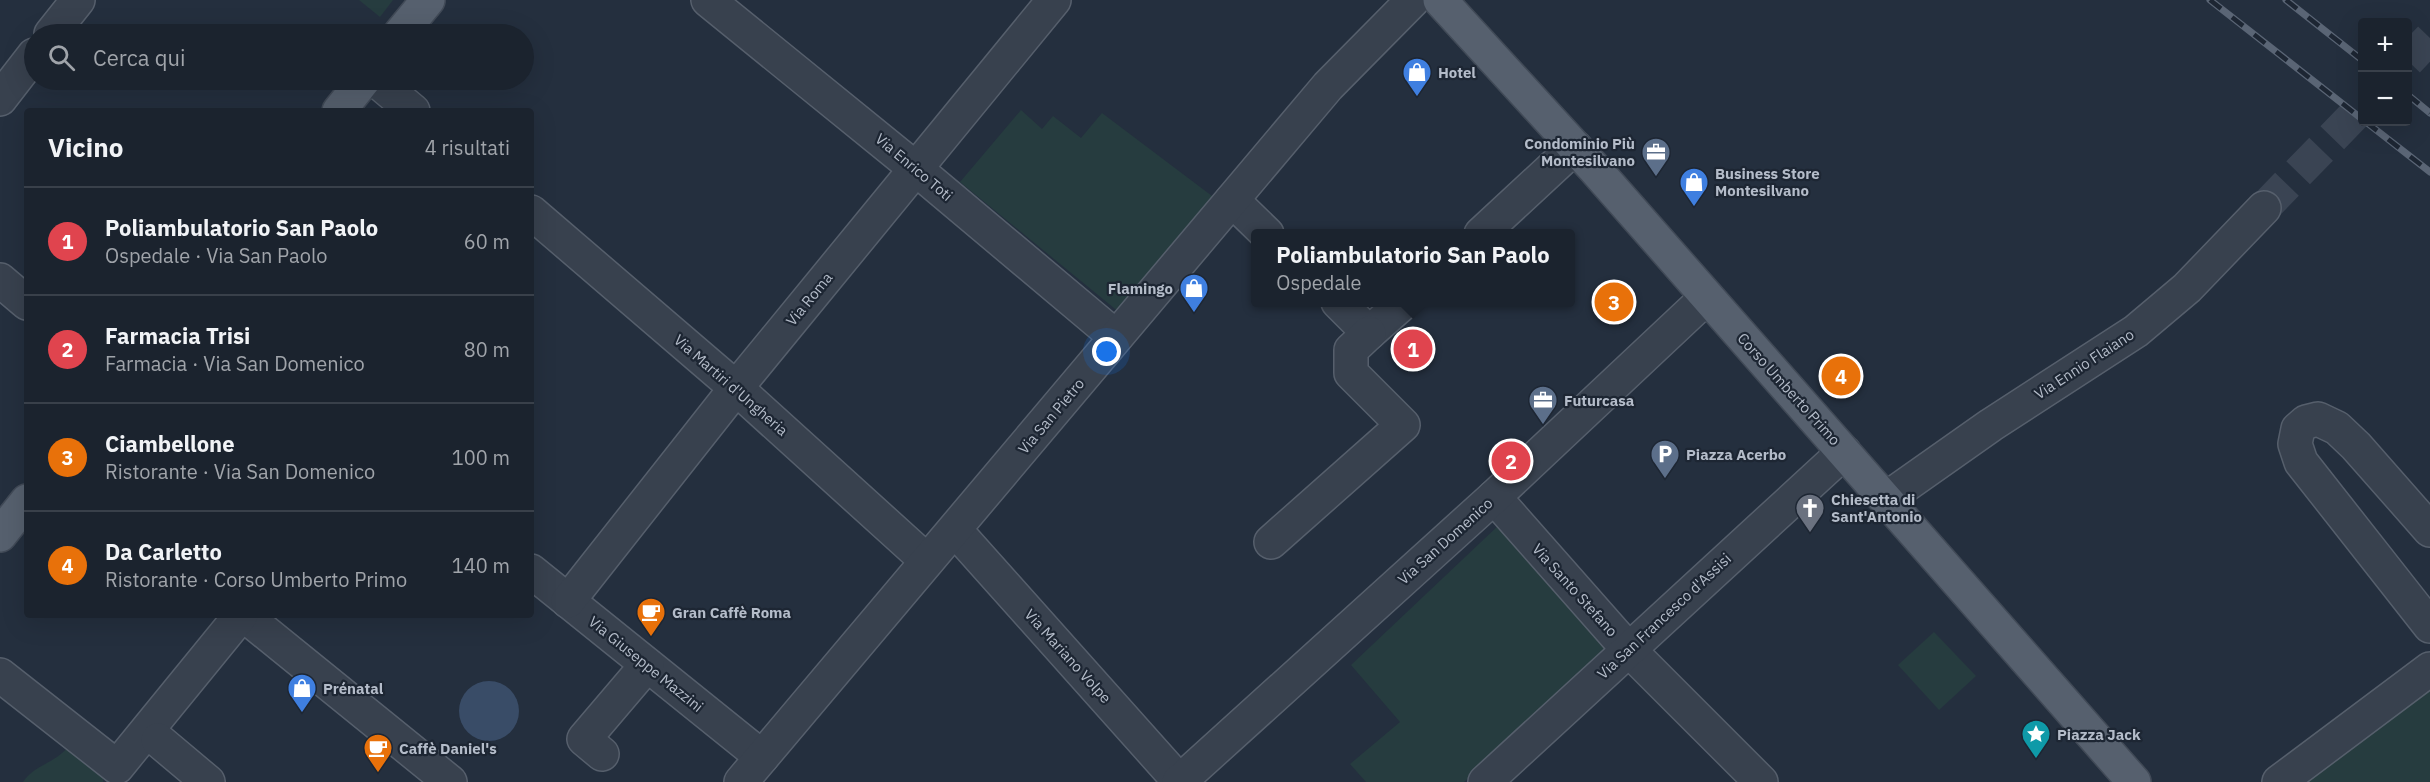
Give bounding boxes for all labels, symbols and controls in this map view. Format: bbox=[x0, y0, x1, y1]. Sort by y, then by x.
map controls bbox=[2358, 18, 2412, 126]
button: + bbox=[2358, 18, 2412, 72]
search box bbox=[24, 24, 534, 90]
icon: search bbox=[45, 41, 78, 74]
text: Cerca qui bbox=[93, 43, 185, 72]
shop icon: Hotel bbox=[1401, 56, 1433, 98]
place label: Hotel bbox=[1438, 63, 1476, 82]
button: − bbox=[2358, 72, 2412, 126]
street label: Via Enrico Toti bbox=[871, 129, 957, 205]
text: Vicino bbox=[48, 130, 123, 164]
text: 4 risultati bbox=[425, 134, 510, 161]
place label: Condominio Più Montesilvano bbox=[1524, 134, 1635, 170]
office icon: Condominio Più Montesilvano bbox=[1640, 136, 1672, 178]
place label: Business Store Montesilvano bbox=[1715, 164, 1820, 200]
shop icon: Business Store Montesilvano bbox=[1678, 166, 1710, 208]
text: Poliambulatorio San Paolo bbox=[105, 213, 378, 242]
text: 1 bbox=[62, 228, 74, 255]
text: 60 m bbox=[464, 228, 510, 255]
popup bbox=[1251, 229, 1575, 307]
text: Poliambulatorio San Paolo bbox=[1276, 240, 1550, 269]
text: Ospedale · Via San Paolo bbox=[105, 242, 328, 269]
street label: Via Roma bbox=[782, 268, 836, 330]
text: Ospedale bbox=[1276, 269, 1362, 296]
shop icon: Flamingo bbox=[1178, 272, 1210, 314]
place label: Flamingo bbox=[1108, 279, 1173, 298]
pin: 3 bbox=[1594, 280, 1634, 324]
text: Farmacia Trisi bbox=[105, 321, 250, 350]
street label: Via Ennio Flaiano bbox=[2031, 325, 2137, 403]
pin: 1 bbox=[1394, 326, 1432, 372]
street label: Corso Umberto Primo bbox=[1733, 329, 1845, 449]
street label: Via Martiri d'Ungheria bbox=[670, 330, 792, 440]
text: 2 bbox=[62, 336, 74, 363]
text: 80 m bbox=[464, 336, 510, 363]
your location bbox=[1092, 337, 1121, 366]
text: Farmacia · Via San Domenico bbox=[105, 350, 365, 377]
pin: 4 bbox=[1822, 354, 1860, 398]
street label: Via San Pietro bbox=[1014, 374, 1088, 458]
office icon: Futurcasa bbox=[1527, 384, 1559, 426]
place label: Futurcasa bbox=[1564, 391, 1635, 410]
text: Ciambellone bbox=[105, 429, 235, 458]
pin: 2 bbox=[1492, 438, 1530, 484]
parking icon: Piazza Acerbo bbox=[1649, 438, 1681, 480]
text: 3 bbox=[62, 444, 74, 471]
text: 100 m bbox=[452, 444, 510, 471]
place label: Piazza Acerbo bbox=[1686, 445, 1786, 464]
text: Ristorante · Via San Domenico bbox=[105, 458, 375, 485]
place label: Chiesetta di Sant'Antonio bbox=[1831, 490, 1922, 526]
church icon: Chiesetta di Sant'Antonio bbox=[1794, 492, 1826, 534]
street label: Via San Domenico bbox=[1394, 493, 1496, 589]
text: Da Carletto bbox=[105, 537, 222, 566]
street label: Via Santo Stefano bbox=[1528, 540, 1622, 640]
street label: Via San Francesco d'Assisi bbox=[1593, 549, 1735, 683]
text: 4 bbox=[62, 552, 74, 579]
text: 140 m bbox=[452, 552, 510, 579]
text: Ristorante · Corso Umberto Primo bbox=[105, 566, 407, 593]
cafe icon: Gran Caffè Roma bbox=[635, 596, 667, 638]
place label: Gran Caffè Roma bbox=[672, 603, 792, 622]
street label: Via Mariano Volpe bbox=[1021, 605, 1115, 707]
street label: Via Giuseppe Mazzini bbox=[585, 612, 707, 716]
shop icon: Prénatal bbox=[286, 672, 318, 714]
place label: Prénatal bbox=[323, 679, 384, 698]
place icon: Piazza Jack bbox=[2020, 718, 2052, 760]
place label: Piazza Jack bbox=[2057, 725, 2141, 744]
cafe icon: Caffè Daniel's bbox=[362, 732, 394, 774]
place label: Caffè Daniel's bbox=[399, 739, 497, 758]

